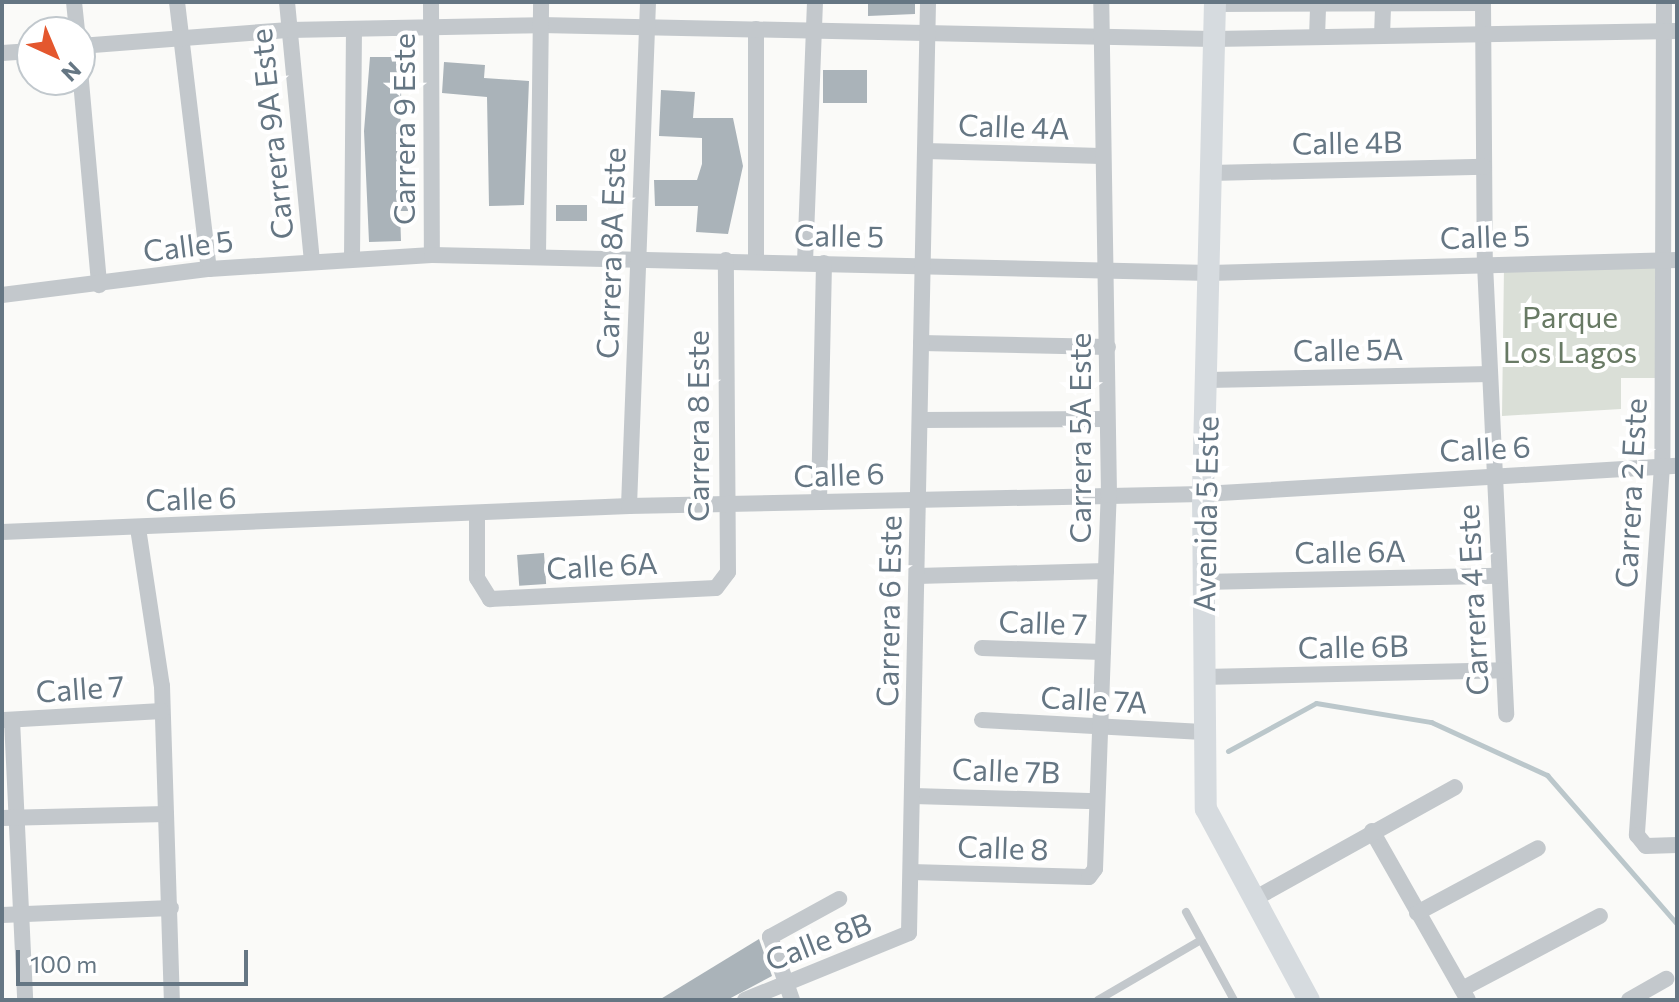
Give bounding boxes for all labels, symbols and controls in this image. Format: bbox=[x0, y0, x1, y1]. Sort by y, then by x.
north arrow bbox=[16, 16, 96, 96]
street label: Carrera 9A Este bbox=[242, 27, 300, 241]
street label: Carrera 9 Este bbox=[385, 33, 421, 225]
text: N bbox=[56, 57, 87, 88]
street label: Calle 4A bbox=[958, 106, 1070, 146]
street label: Calle 4B bbox=[1291, 123, 1403, 161]
street label: Carrera 8A Este bbox=[588, 147, 632, 359]
street label: Calle 5 bbox=[794, 216, 884, 254]
street label: Calle 5 bbox=[1439, 216, 1531, 256]
street label: Calle 5 bbox=[141, 222, 235, 268]
park label: Parque Los Lagos bbox=[1503, 298, 1637, 368]
street label: Carrera 8 Este bbox=[679, 330, 715, 522]
street label: Calle 5A bbox=[1293, 330, 1403, 368]
street label: Carrera 5A Este bbox=[1061, 333, 1097, 543]
street label: Carrera 2 Este bbox=[1607, 397, 1653, 589]
street label: Avenida 5 Este bbox=[1185, 416, 1225, 612]
street label: Calle 6 bbox=[1438, 428, 1532, 468]
street label: Calle 6 bbox=[793, 454, 885, 494]
street label: Calle 6 bbox=[145, 478, 237, 518]
street label: Carrera 4 Este bbox=[1449, 503, 1495, 697]
street label: Carrera 6 Este bbox=[868, 515, 908, 707]
street label: Calle 6A bbox=[1294, 532, 1406, 570]
street label: Calle 6A bbox=[545, 544, 659, 586]
street label: Calle 7 bbox=[998, 602, 1088, 642]
street label: Calle 6B bbox=[1297, 627, 1409, 665]
street label: Calle 7 bbox=[34, 667, 126, 709]
street label: Calle 7A bbox=[1040, 678, 1148, 720]
street label: Calle 7B bbox=[951, 750, 1061, 790]
street label: Calle 8 bbox=[957, 827, 1049, 867]
street label: Calle 8B bbox=[760, 904, 876, 978]
scale bar bbox=[20, 934, 252, 984]
text: 100 m bbox=[30, 949, 97, 978]

